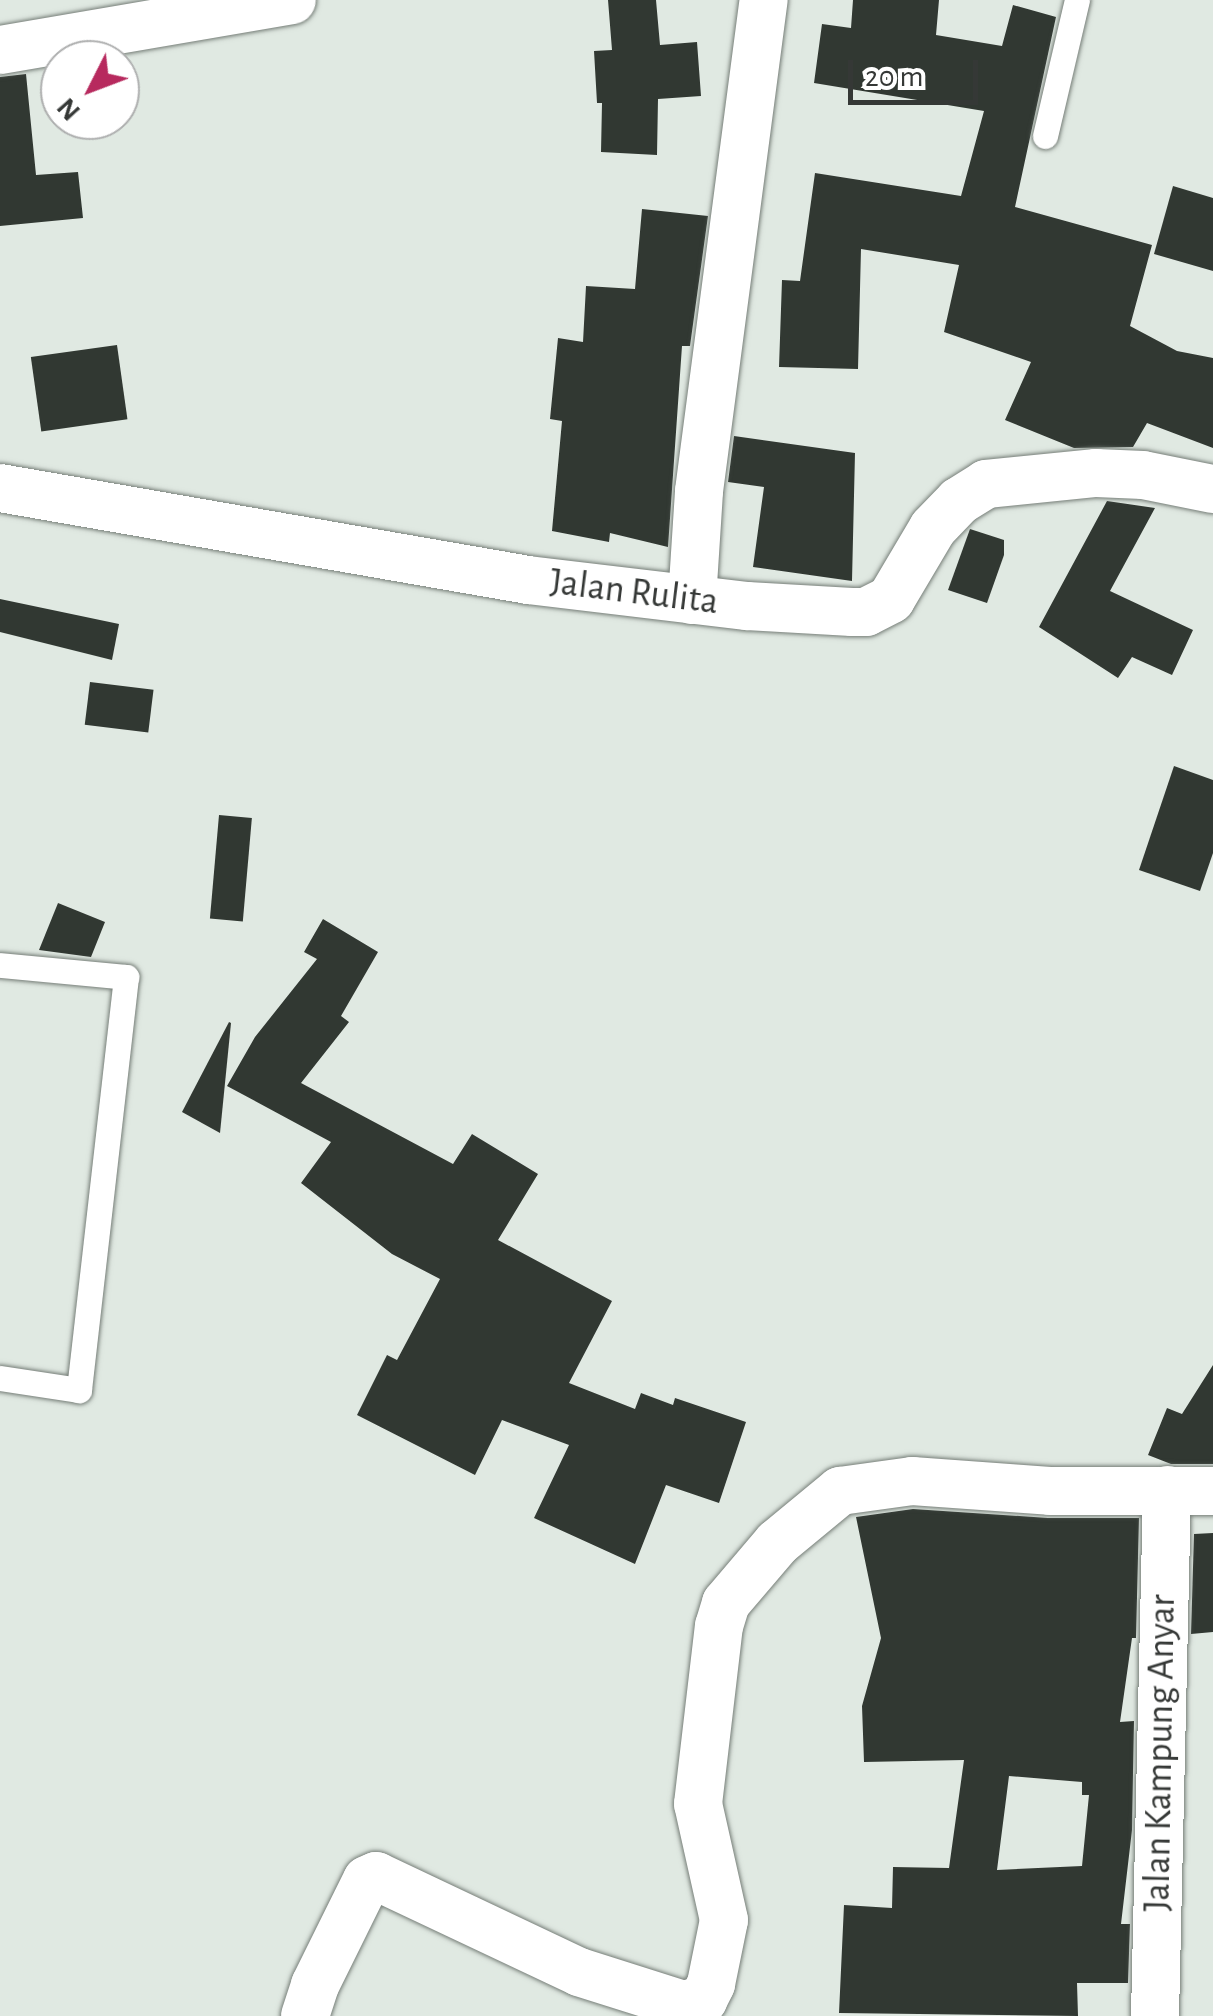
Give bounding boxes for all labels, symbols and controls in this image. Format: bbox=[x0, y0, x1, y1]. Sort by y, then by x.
north arrow bbox=[40, 40, 140, 140]
scale bar bbox=[853, 40, 983, 102]
text: 20 m bbox=[865, 62, 923, 92]
text: N bbox=[52, 92, 86, 125]
street label: Jalan Rulita bbox=[547, 560, 721, 626]
street label: Jalan Kampung Anyar bbox=[1135, 1594, 1187, 1912]

